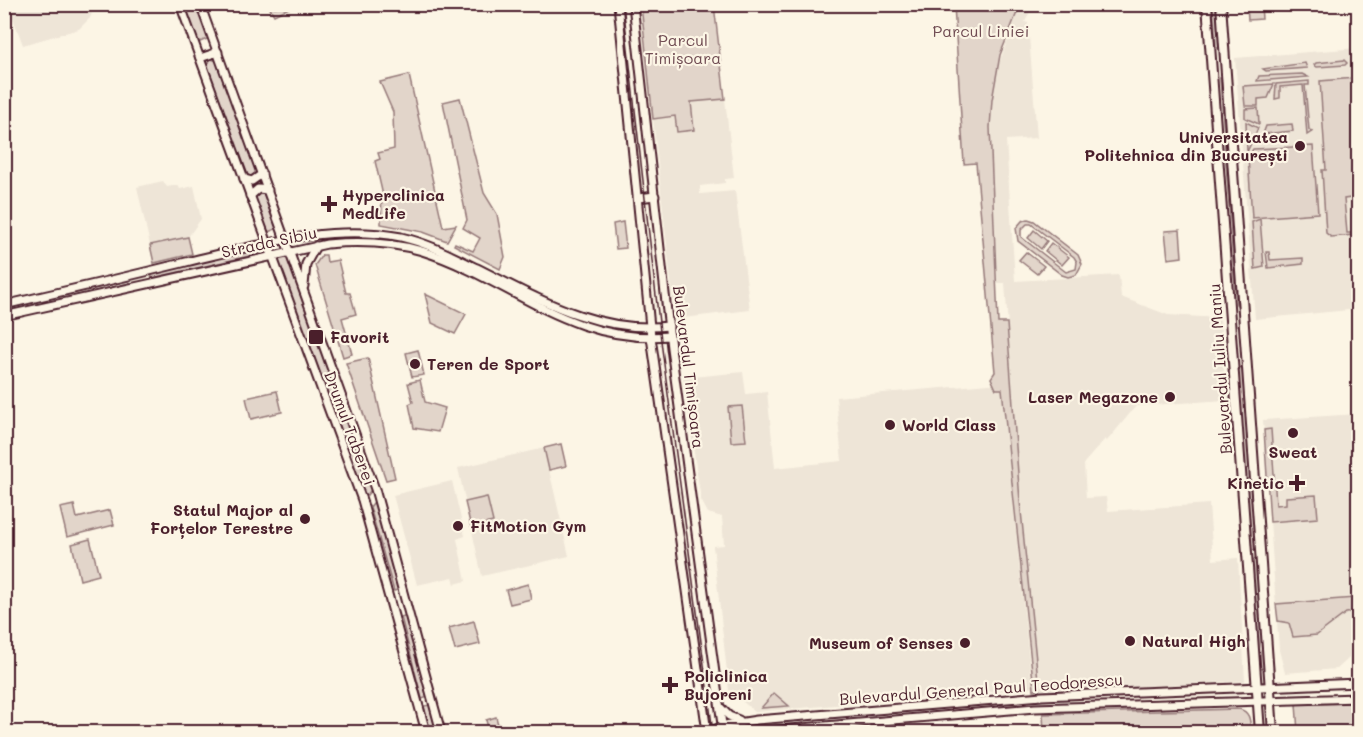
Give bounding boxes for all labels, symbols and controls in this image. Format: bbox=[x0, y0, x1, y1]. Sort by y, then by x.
park label: Parcul Liniei bbox=[933, 20, 1029, 41]
park label: Parcul Timișoara bbox=[645, 29, 721, 69]
place label: Universitatea Politehnica din București bbox=[1084, 126, 1288, 166]
marker: Universitatea Politehnica din București bbox=[1293, 139, 1307, 153]
place label: Hyperclinica MedLife bbox=[342, 184, 445, 223]
marker: Hyperclinica MedLife bbox=[320, 195, 338, 213]
street label: Strada Sibiu bbox=[219, 221, 319, 262]
street label: Bulevardul Iuliu Maniu bbox=[1203, 283, 1236, 455]
street label: Bulevardul Timișoara bbox=[668, 284, 710, 450]
place label: Favorit bbox=[330, 326, 389, 347]
marker: Favorit bbox=[307, 328, 325, 346]
place label: Teren de Sport bbox=[427, 353, 549, 374]
marker: Teren de Sport bbox=[408, 357, 422, 371]
street label: Drumul Taberei bbox=[320, 368, 381, 488]
place label: Laser Megazone bbox=[1028, 386, 1158, 407]
marker: Laser Megazone bbox=[1163, 390, 1177, 404]
place label: World Class bbox=[902, 414, 996, 435]
marker: World Class bbox=[883, 418, 897, 432]
marker: Sweat bbox=[1286, 426, 1300, 440]
place label: Sweat bbox=[1269, 441, 1317, 462]
place label: Kinetic bbox=[1227, 472, 1284, 493]
marker: Kinetic bbox=[1288, 474, 1306, 492]
place label: Statul Major al Forțelor Terestre bbox=[150, 499, 293, 539]
marker: Statul Major al Forțelor Terestre bbox=[298, 512, 312, 526]
place label: FitMotion Gym bbox=[470, 515, 586, 536]
marker: FitMotion Gym bbox=[451, 519, 465, 533]
place label: Natural High bbox=[1142, 630, 1246, 651]
place label: Museum of Senses bbox=[809, 632, 953, 653]
marker: Natural High bbox=[1123, 634, 1137, 648]
marker: Museum of Senses bbox=[958, 636, 972, 650]
place label: Policlinica Bujoreni bbox=[684, 665, 768, 704]
street label: Bulevardul General Paul Teodorescu bbox=[838, 668, 1123, 709]
marker: Policlinica Bujoreni bbox=[661, 676, 679, 694]

